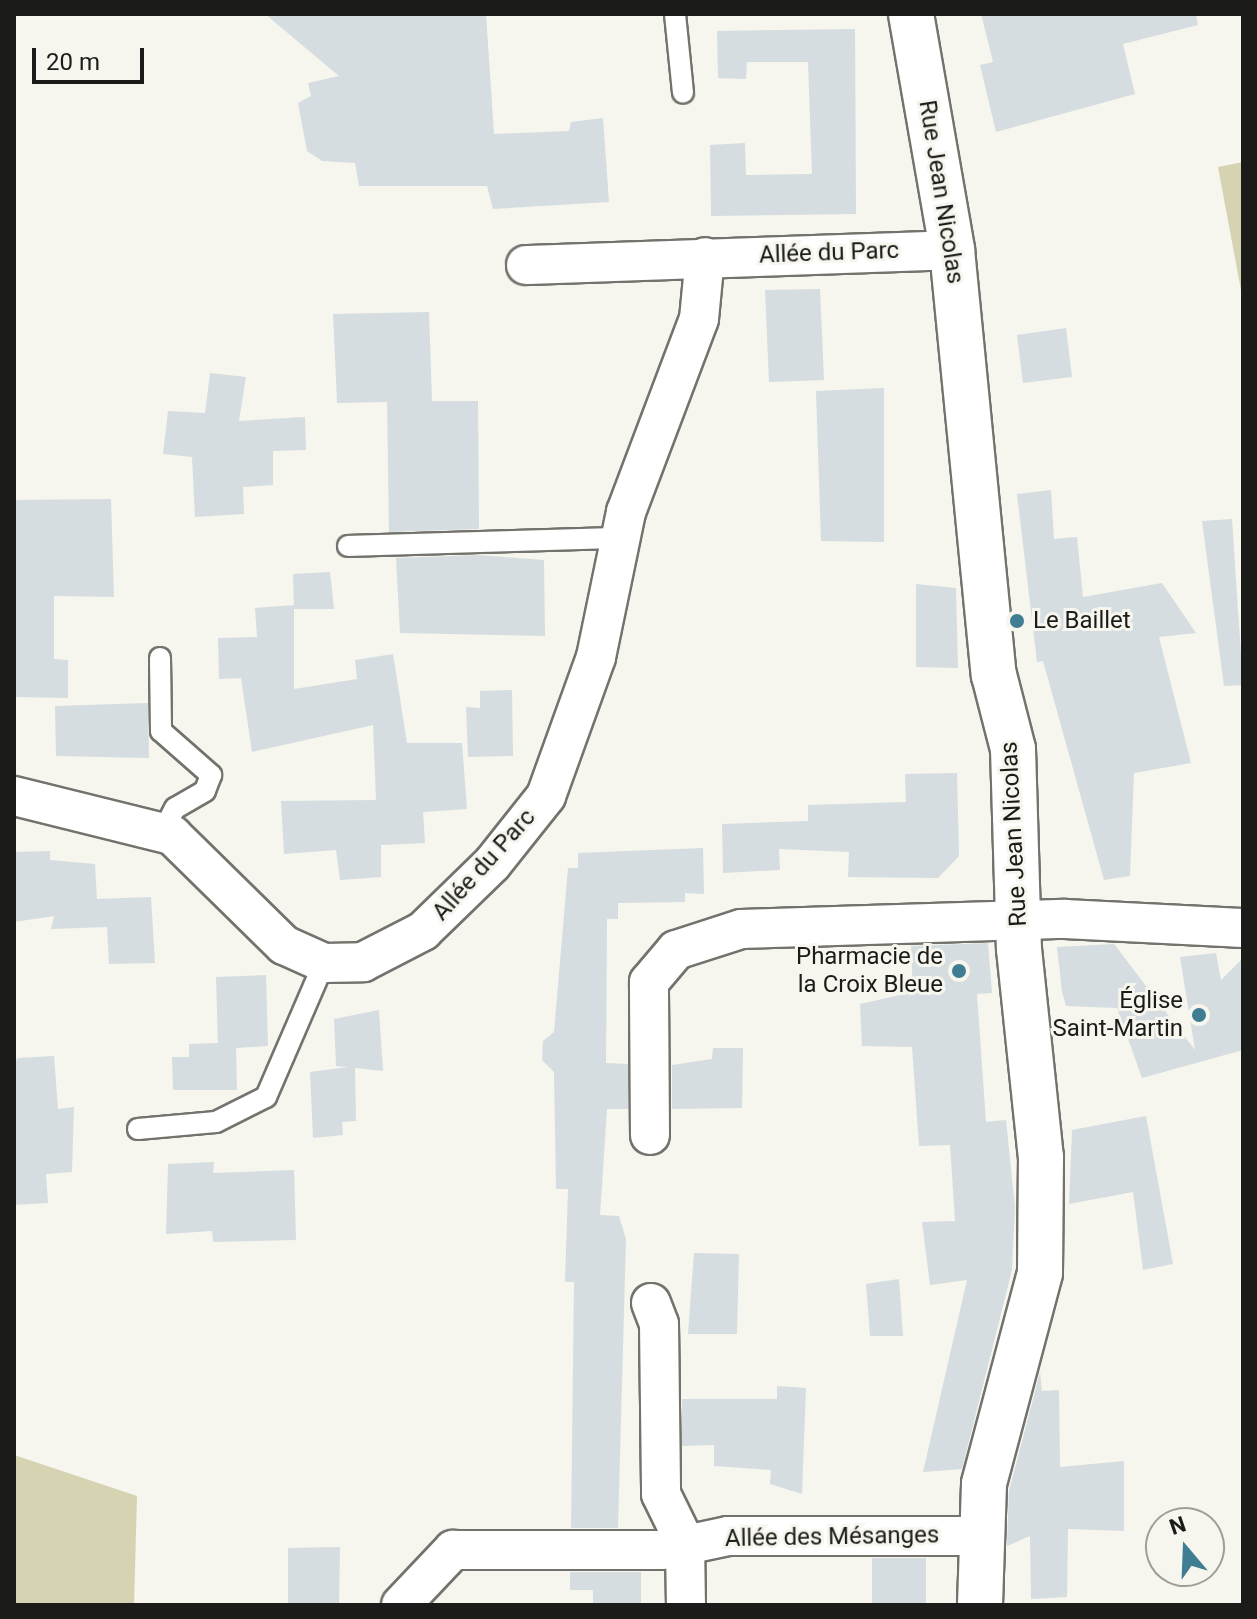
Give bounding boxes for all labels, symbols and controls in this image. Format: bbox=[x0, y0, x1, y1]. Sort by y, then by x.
scale bar bbox=[36, 32, 148, 82]
text: 20 m bbox=[46, 48, 100, 76]
street label: Rue Jean Nicolas bbox=[912, 98, 970, 286]
street label: Allée du Parc bbox=[759, 236, 899, 270]
place label: Le Baillet bbox=[1033, 607, 1131, 635]
marker: Le Baillet bbox=[1008, 612, 1026, 630]
street label: Rue Jean Nicolas bbox=[995, 741, 1033, 927]
street label: Allée du Parc bbox=[426, 803, 542, 927]
place label: Pharmacie de la Croix Bleue bbox=[796, 943, 943, 999]
marker: Pharmacie de la Croix Bleue bbox=[950, 962, 968, 980]
place label: Église Saint-Martin bbox=[1052, 987, 1183, 1043]
marker: Église Saint-Martin bbox=[1190, 1006, 1208, 1024]
north arrow bbox=[1145, 1507, 1225, 1587]
text: N bbox=[1166, 1511, 1189, 1540]
street label: Allée des Mésanges bbox=[725, 1521, 939, 1553]

